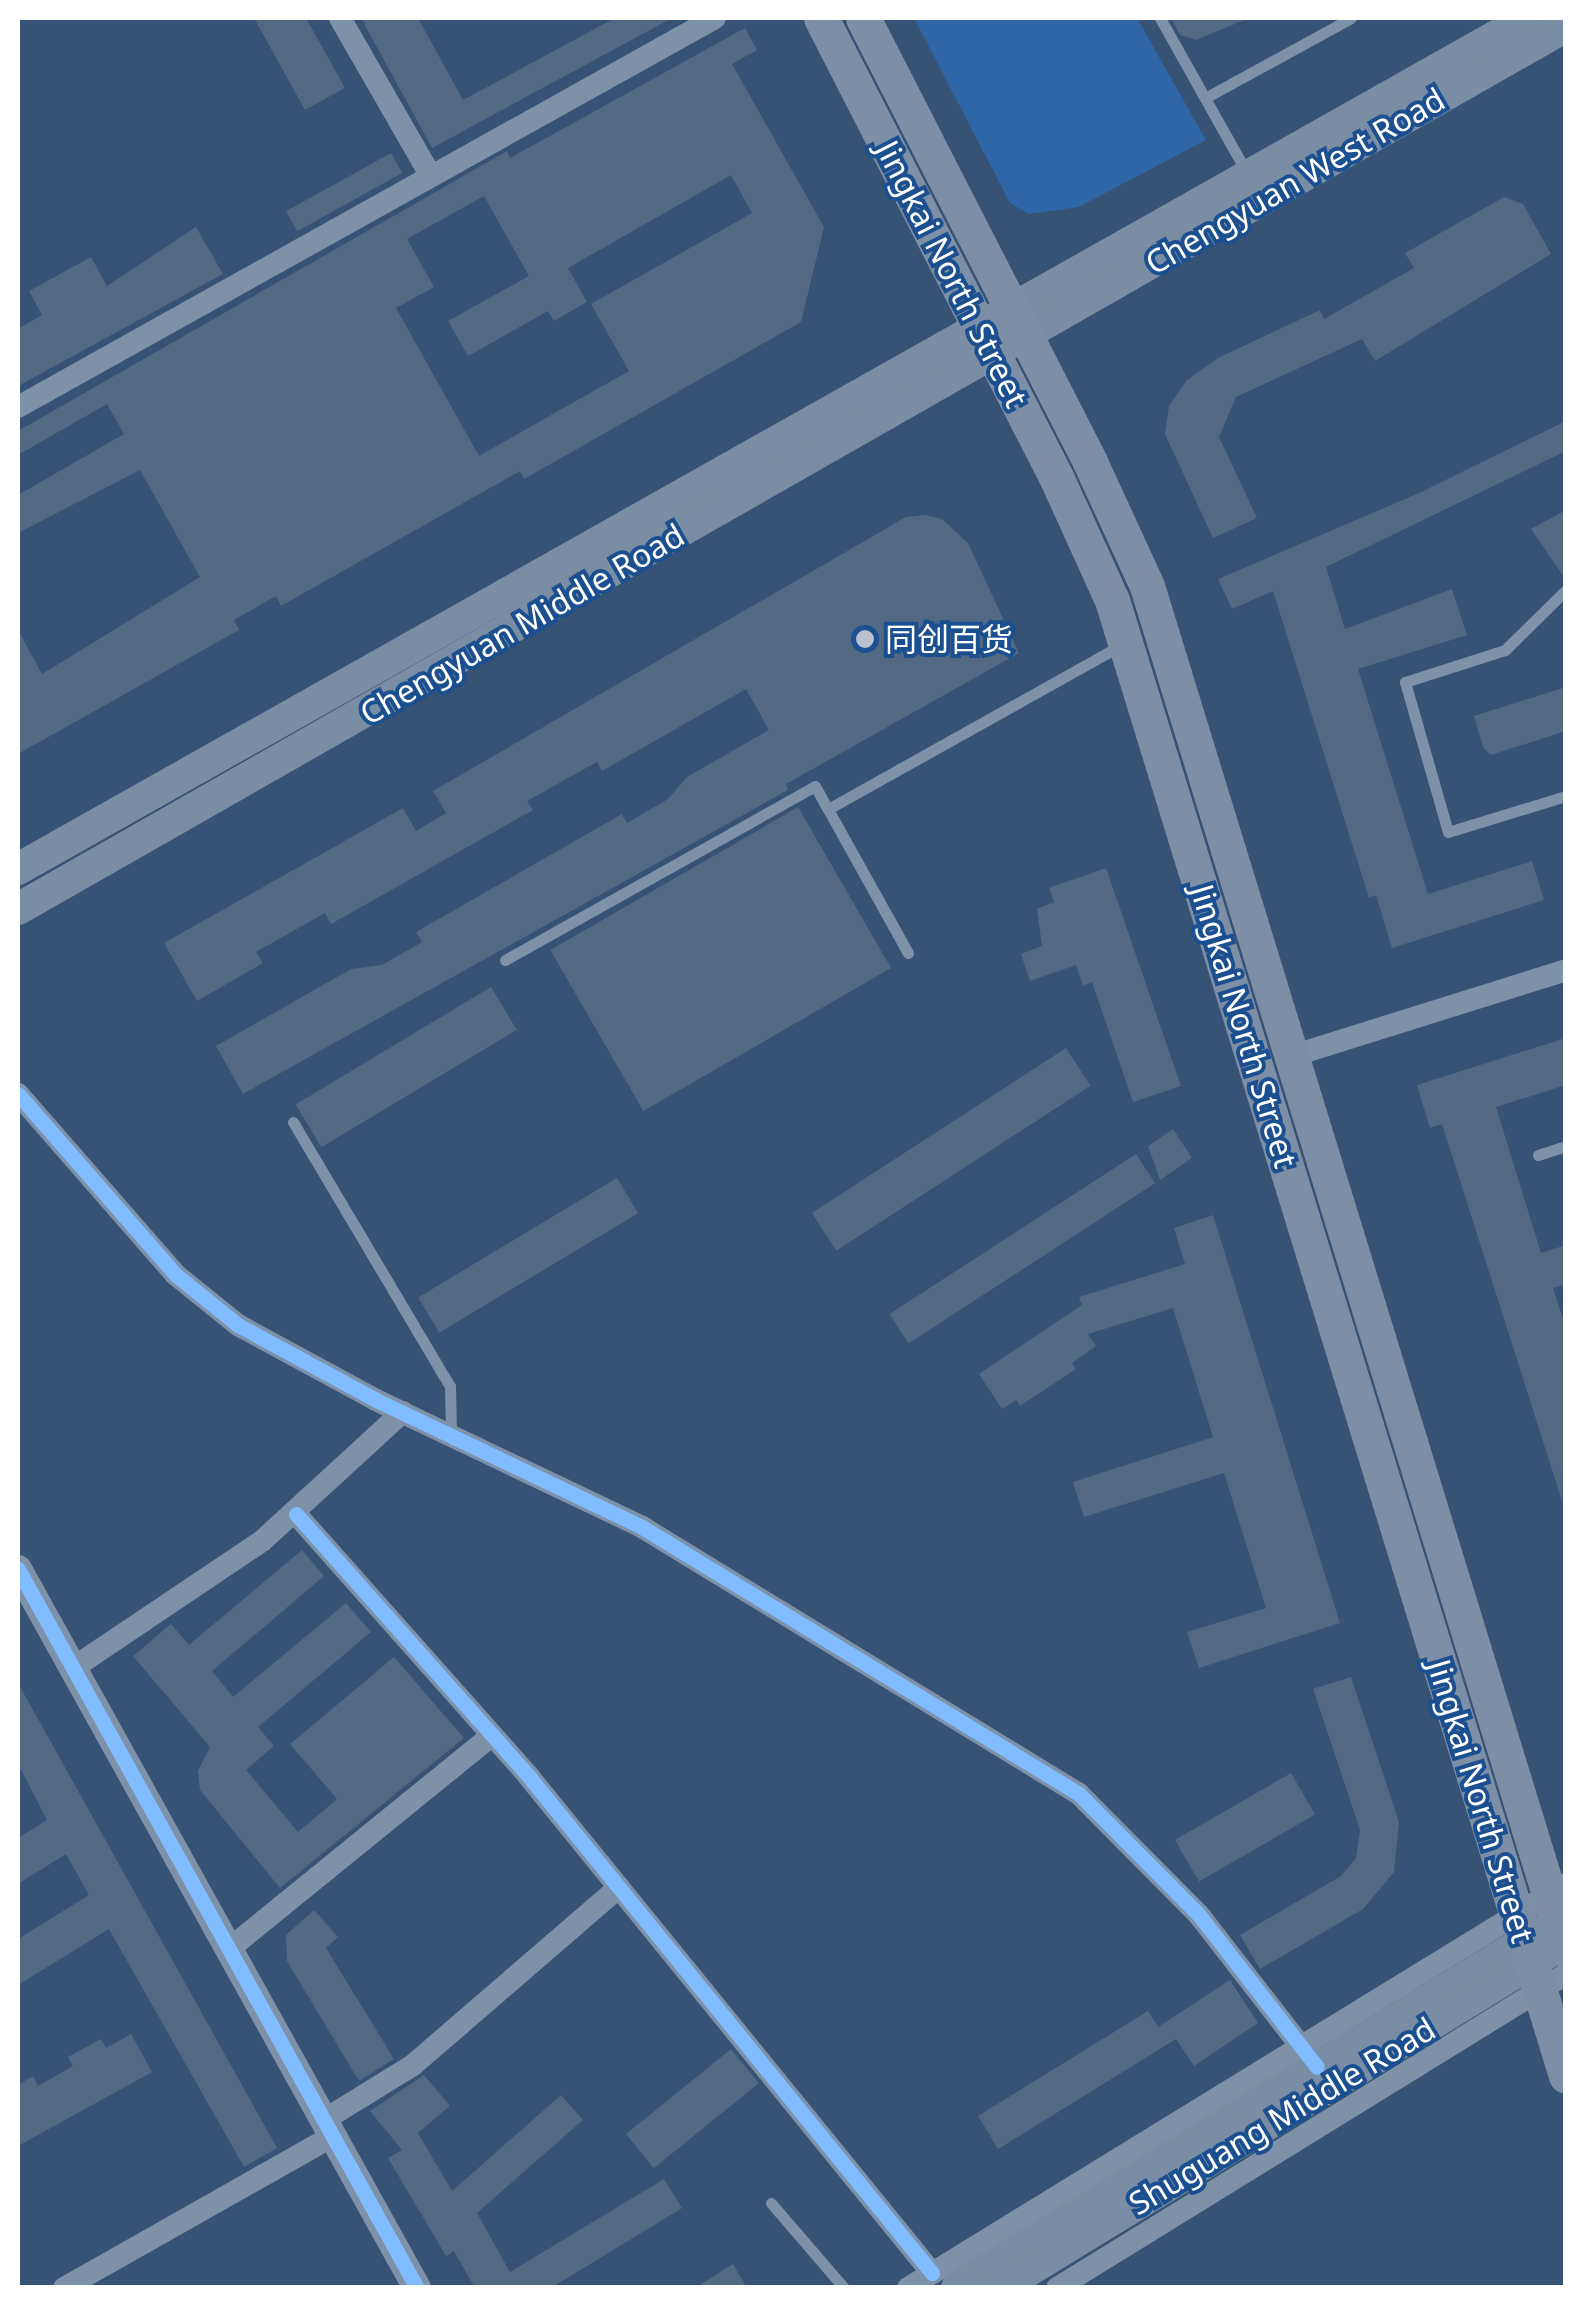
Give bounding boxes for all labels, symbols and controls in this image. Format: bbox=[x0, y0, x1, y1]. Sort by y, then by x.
street label: Chengyuan West Road bbox=[1139, 80, 1451, 282]
street label: Jingkai North Street bbox=[868, 134, 1036, 414]
street label: Chengyuan Middle Road bbox=[353, 515, 691, 733]
place label: 同创百货 bbox=[885, 620, 1013, 658]
marker: 同创百货 bbox=[854, 628, 876, 650]
street label: Jingkai North Street bbox=[1183, 880, 1305, 1172]
street label: Jingkai North Street bbox=[1420, 1655, 1542, 1947]
street label: Shuguang Middle Road bbox=[1122, 2009, 1442, 2223]

